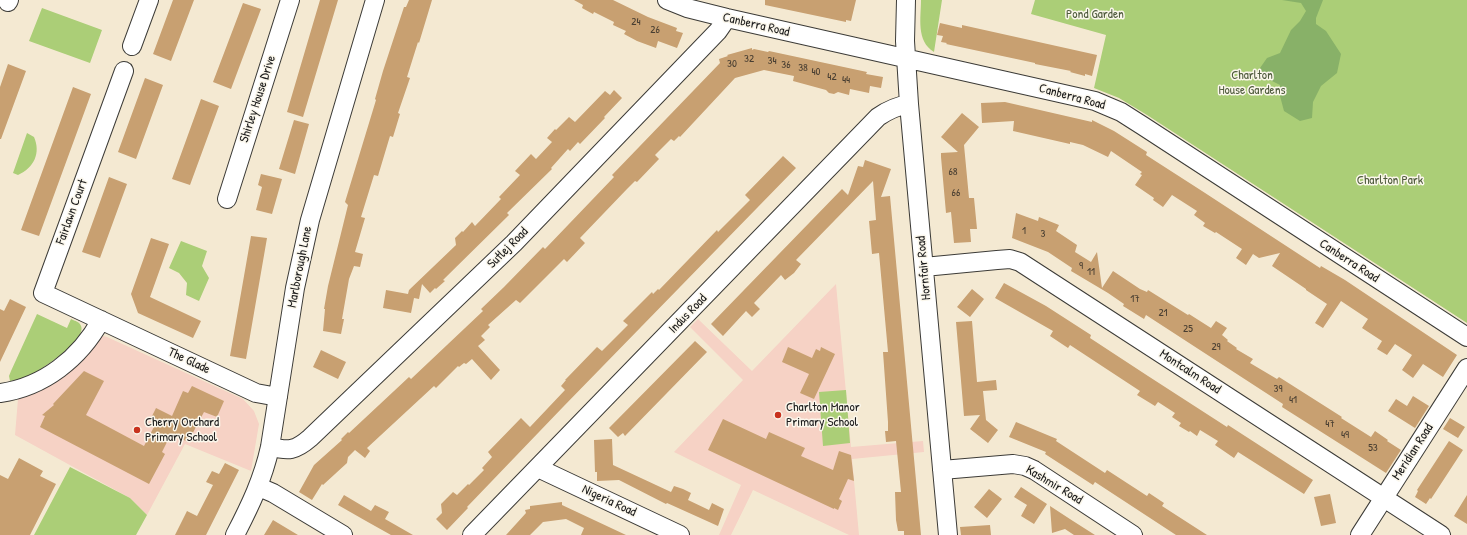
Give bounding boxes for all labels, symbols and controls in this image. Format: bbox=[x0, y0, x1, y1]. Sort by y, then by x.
park label: Pond Garden bbox=[1066, 7, 1124, 23]
street label: Canberra Road bbox=[721, 10, 791, 40]
house number: 24 bbox=[631, 15, 641, 29]
house number: 26 bbox=[650, 23, 660, 37]
house number: 32 bbox=[744, 52, 754, 66]
street label: Shirley House Drive bbox=[237, 53, 279, 145]
house number: 34 bbox=[767, 54, 777, 68]
house number: 30 bbox=[727, 57, 737, 71]
house number: 36 bbox=[781, 58, 791, 72]
house number: 38 bbox=[798, 61, 808, 75]
house number: 40 bbox=[811, 65, 821, 79]
park label: Charlton House Gardens bbox=[1218, 68, 1286, 99]
house number: 42 bbox=[827, 70, 837, 84]
house number: 44 bbox=[842, 73, 850, 87]
street label: Canberra Road bbox=[1037, 81, 1107, 113]
house number: 68 bbox=[948, 165, 958, 179]
park label: Charlton Park bbox=[1357, 173, 1423, 189]
street label: Fairlawn Court bbox=[53, 177, 91, 247]
house number: 66 bbox=[952, 186, 960, 200]
street label: Sutlej Road bbox=[484, 224, 532, 272]
house number: 1 bbox=[1022, 224, 1026, 238]
street label: Marlborough Lane bbox=[284, 225, 316, 309]
house number: 3 bbox=[1041, 227, 1045, 241]
street label: Hornfair Road bbox=[913, 235, 935, 301]
street label: Canberra Road bbox=[1316, 236, 1382, 286]
house number: 9 bbox=[1079, 259, 1083, 273]
house number: 11 bbox=[1087, 265, 1095, 279]
street label: Indus Road bbox=[666, 291, 710, 337]
house number: 17 bbox=[1130, 292, 1140, 306]
house number: 21 bbox=[1158, 306, 1168, 320]
house number: 25 bbox=[1183, 322, 1193, 336]
house number: 29 bbox=[1211, 340, 1221, 354]
street label: The Glade bbox=[165, 344, 213, 378]
street label: Montcalm Road bbox=[1156, 346, 1224, 398]
house number: 39 bbox=[1274, 382, 1282, 396]
house number: 41 bbox=[1289, 393, 1297, 407]
place label: Charlton Manor Primary School bbox=[786, 400, 860, 431]
marker: Charlton Manor Primary School bbox=[773, 410, 783, 420]
place label: Cherry Orchard Primary School bbox=[145, 415, 219, 446]
house number: 47 bbox=[1325, 417, 1335, 431]
street label: Meridian Road bbox=[1389, 421, 1437, 483]
marker: Cherry Orchard Primary School bbox=[132, 425, 142, 435]
house number: 49 bbox=[1341, 428, 1349, 442]
house number: 53 bbox=[1368, 441, 1378, 455]
street label: Kashmir Road bbox=[1023, 462, 1085, 508]
street label: Nigeria Road bbox=[579, 482, 639, 520]

